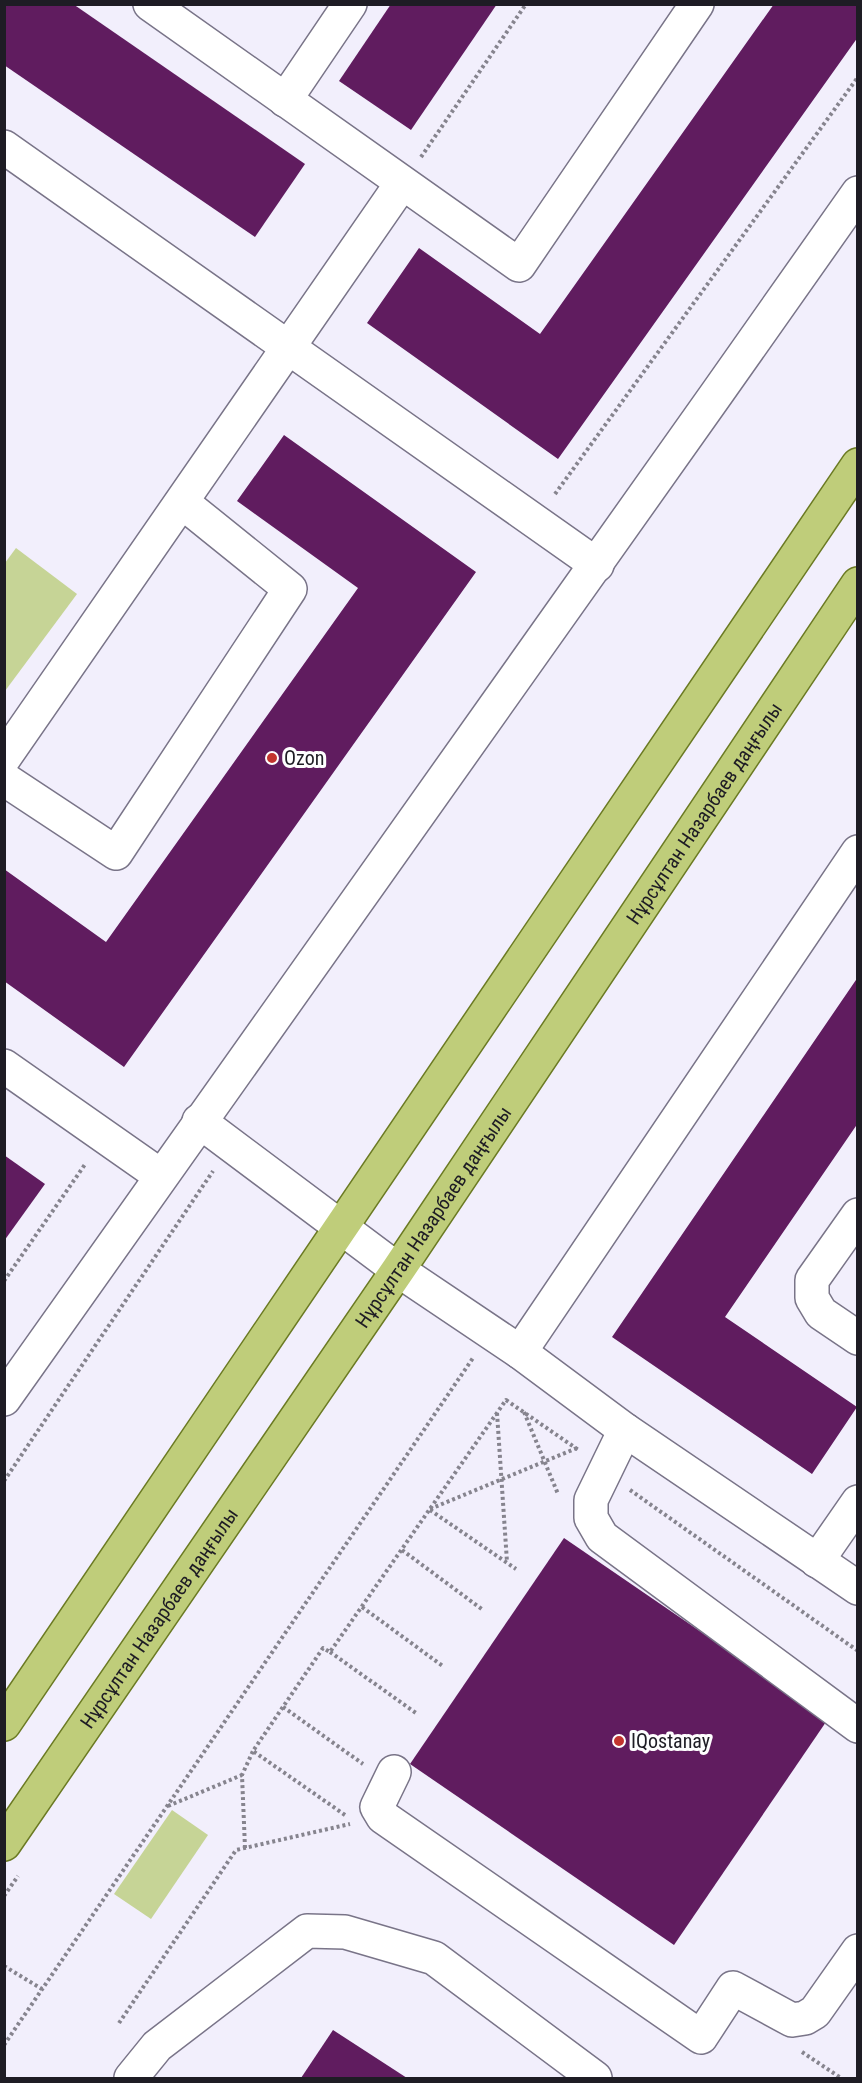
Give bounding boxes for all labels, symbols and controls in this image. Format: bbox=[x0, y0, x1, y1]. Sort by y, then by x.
street label: Нұрсұлтан Назарбаев даңғылы bbox=[621, 698, 787, 929]
place label: Ozon bbox=[284, 746, 324, 770]
marker: Ozon bbox=[265, 751, 279, 765]
street label: Нұрсұлтан Назарбаев даңғылы bbox=[350, 1102, 516, 1332]
street label: Нұрсұлтан Назарбаев даңғылы bbox=[75, 1503, 243, 1733]
place label: IQostanay bbox=[631, 1729, 710, 1753]
marker: IQostanay bbox=[612, 1734, 626, 1748]

